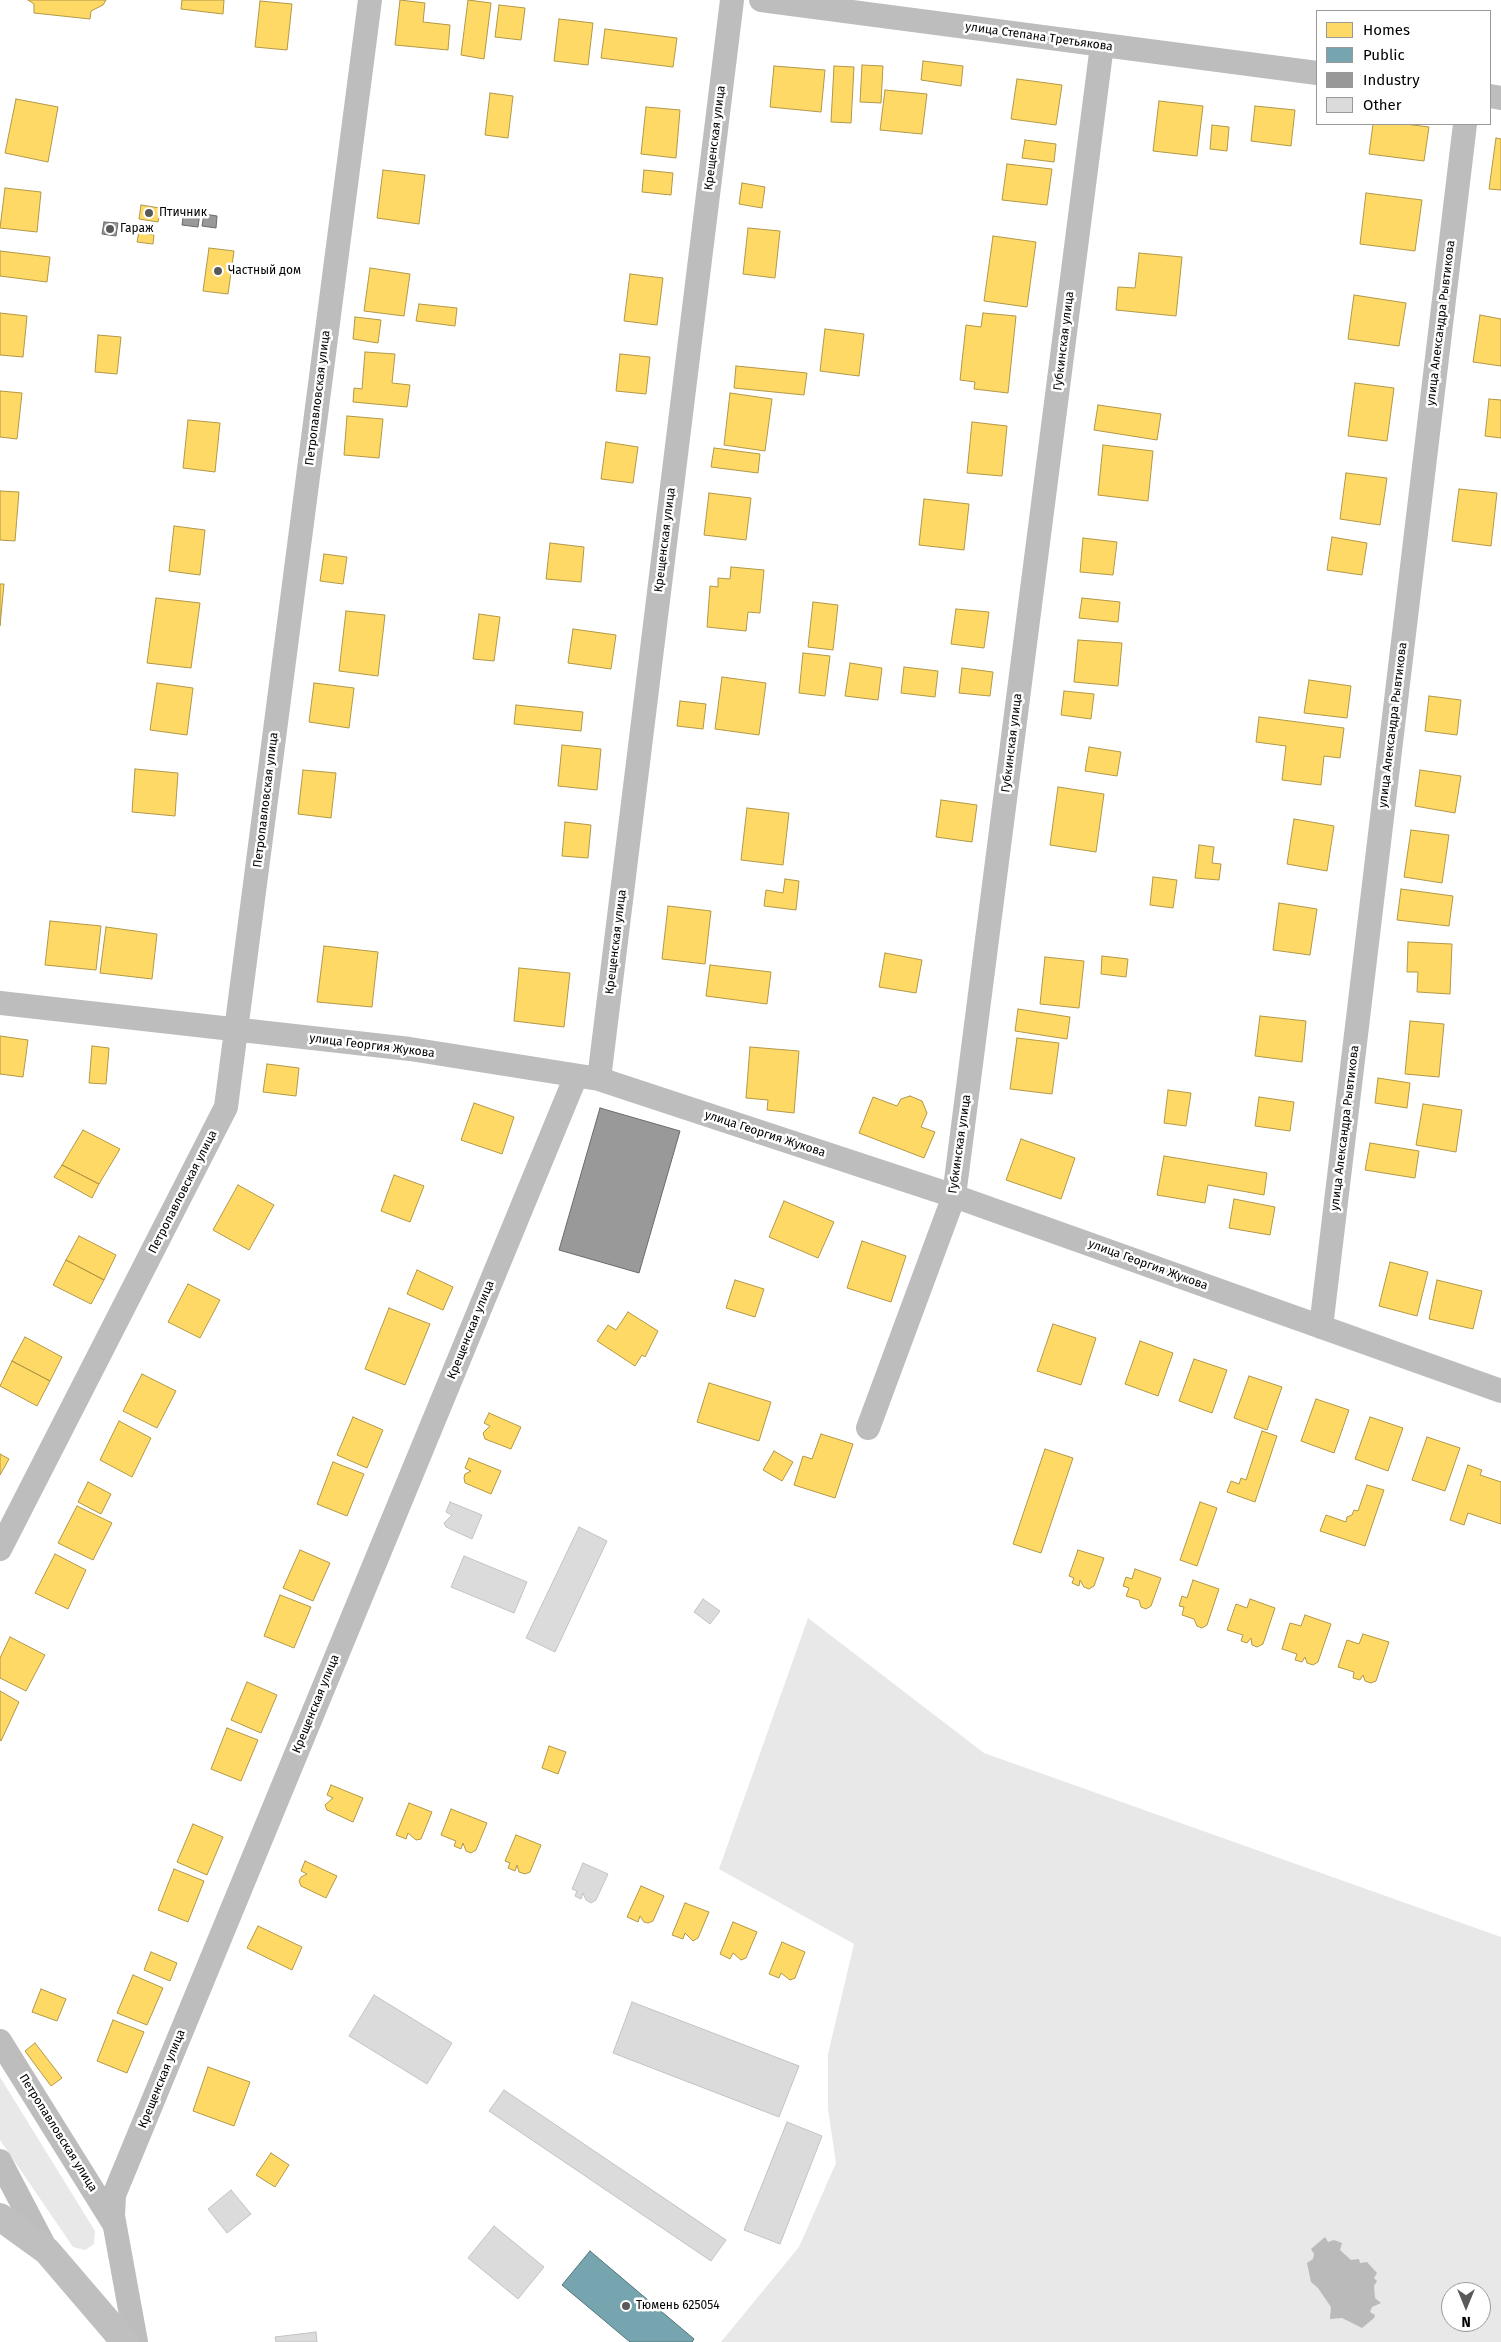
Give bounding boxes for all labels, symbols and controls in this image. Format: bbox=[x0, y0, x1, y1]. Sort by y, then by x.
legend bbox=[1316, 10, 1491, 125]
street label: улица Степана Третьякова bbox=[964, 20, 1114, 54]
text: Homes bbox=[1363, 21, 1410, 39]
text: Public bbox=[1363, 46, 1405, 64]
text: Industry bbox=[1363, 71, 1420, 89]
street label: Крещенская улица bbox=[701, 85, 729, 191]
text: Other bbox=[1363, 96, 1402, 114]
place label: Птичник bbox=[159, 206, 207, 220]
marker: Птичник bbox=[143, 207, 155, 219]
place label: Гараж bbox=[120, 222, 154, 236]
marker: Гараж bbox=[104, 223, 116, 235]
street label: улица Александра Рывтикова bbox=[1424, 239, 1458, 407]
place label: Частный дом bbox=[228, 264, 301, 278]
marker: Частный дом bbox=[212, 265, 224, 277]
street label: Губкинская улица bbox=[1051, 290, 1077, 392]
street label: Петропавловская улица bbox=[303, 329, 333, 467]
street label: Крещенская улица bbox=[651, 487, 679, 593]
street label: улица Александра Рывтикова bbox=[1376, 641, 1410, 809]
street label: Губкинская улица bbox=[999, 692, 1025, 794]
street label: Петропавловская улица bbox=[251, 731, 281, 869]
street label: Крещенская улица bbox=[602, 889, 630, 995]
street label: улица Георгия Жукова bbox=[308, 1031, 436, 1061]
street label: улица Александра Рывтикова bbox=[1328, 1044, 1362, 1212]
street label: Губкинская улица bbox=[946, 1093, 974, 1195]
street label: улица Георгия Жукова bbox=[703, 1108, 827, 1160]
street label: Петропавловская улица bbox=[146, 1128, 220, 1256]
street label: улица Георгия Жукова bbox=[1086, 1237, 1210, 1293]
street label: Крещенская улица bbox=[445, 1278, 497, 1382]
street label: Крещенская улица bbox=[290, 1652, 342, 1756]
street label: Крещенская улица bbox=[136, 2027, 188, 2131]
street label: Петропавловская улица bbox=[16, 2071, 100, 2195]
north arrow bbox=[1441, 2282, 1491, 2332]
place label: Тюмень 625054 bbox=[636, 2299, 720, 2313]
marker: Тюмень 625054 bbox=[620, 2300, 632, 2312]
text: N bbox=[1461, 2313, 1471, 2330]

